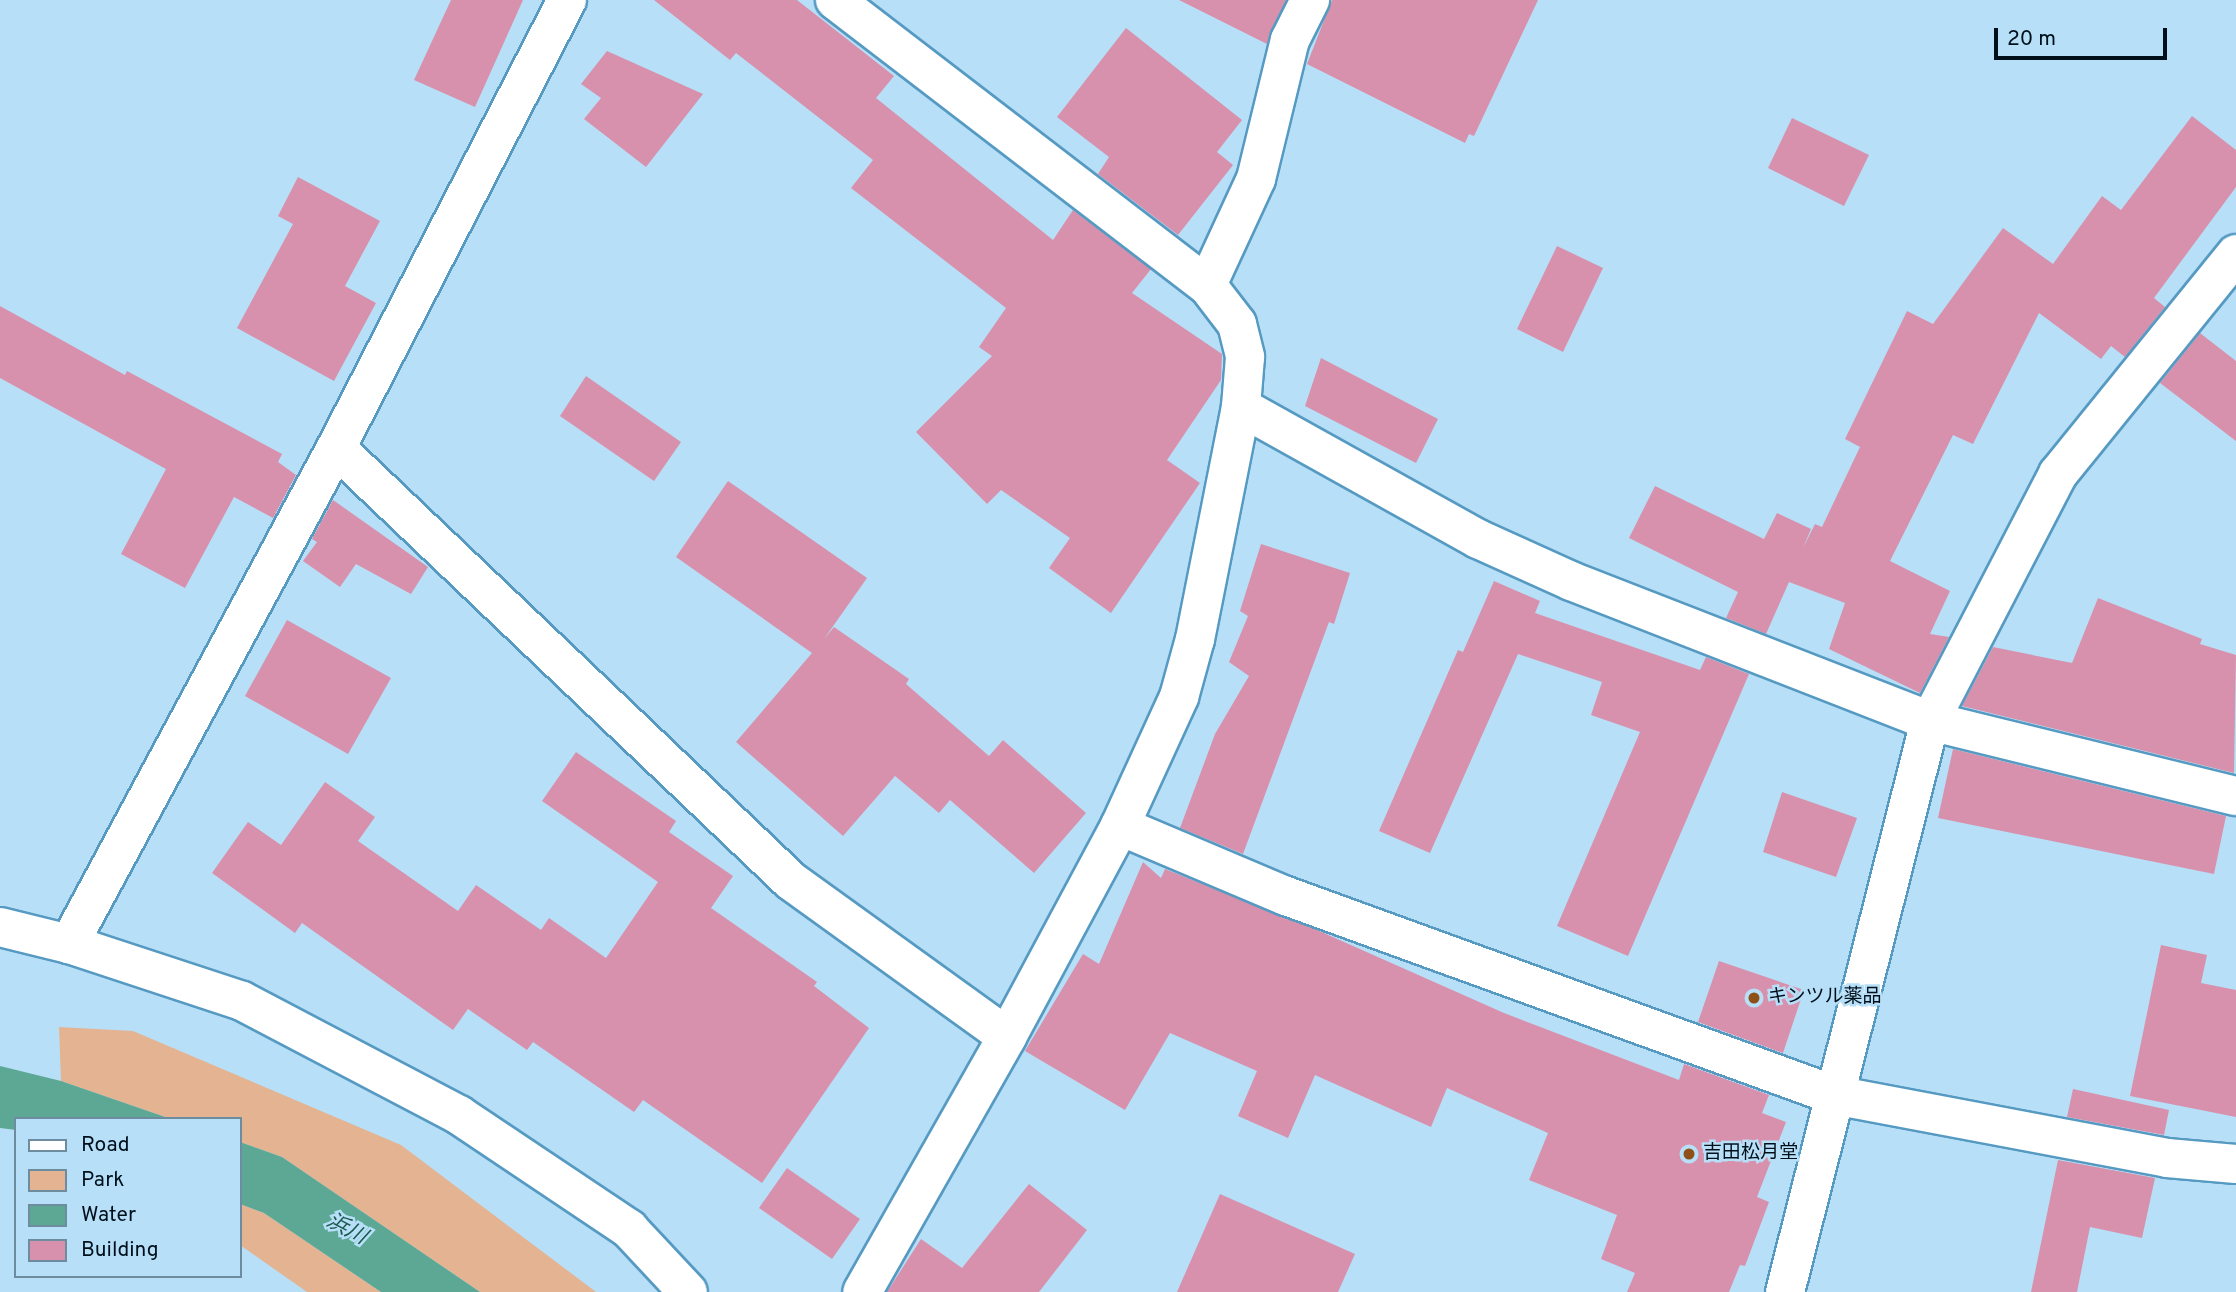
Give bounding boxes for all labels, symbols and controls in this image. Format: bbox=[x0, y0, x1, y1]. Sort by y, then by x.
scale bar bbox=[1998, 14, 2171, 58]
text: 20 m bbox=[2007, 26, 2056, 53]
place label: キンツル薬品 bbox=[1768, 987, 1882, 1009]
marker: キンツル薬品 bbox=[1746, 990, 1762, 1006]
legend bbox=[14, 1117, 242, 1278]
text: Road bbox=[81, 1132, 130, 1159]
place label: 吉田松月堂 bbox=[1703, 1143, 1798, 1165]
marker: 吉田松月堂 bbox=[1681, 1146, 1697, 1162]
text: Park bbox=[81, 1167, 124, 1194]
text: Water bbox=[81, 1202, 136, 1229]
water label: 浜川 bbox=[322, 1209, 370, 1251]
text: Building bbox=[81, 1237, 159, 1264]

